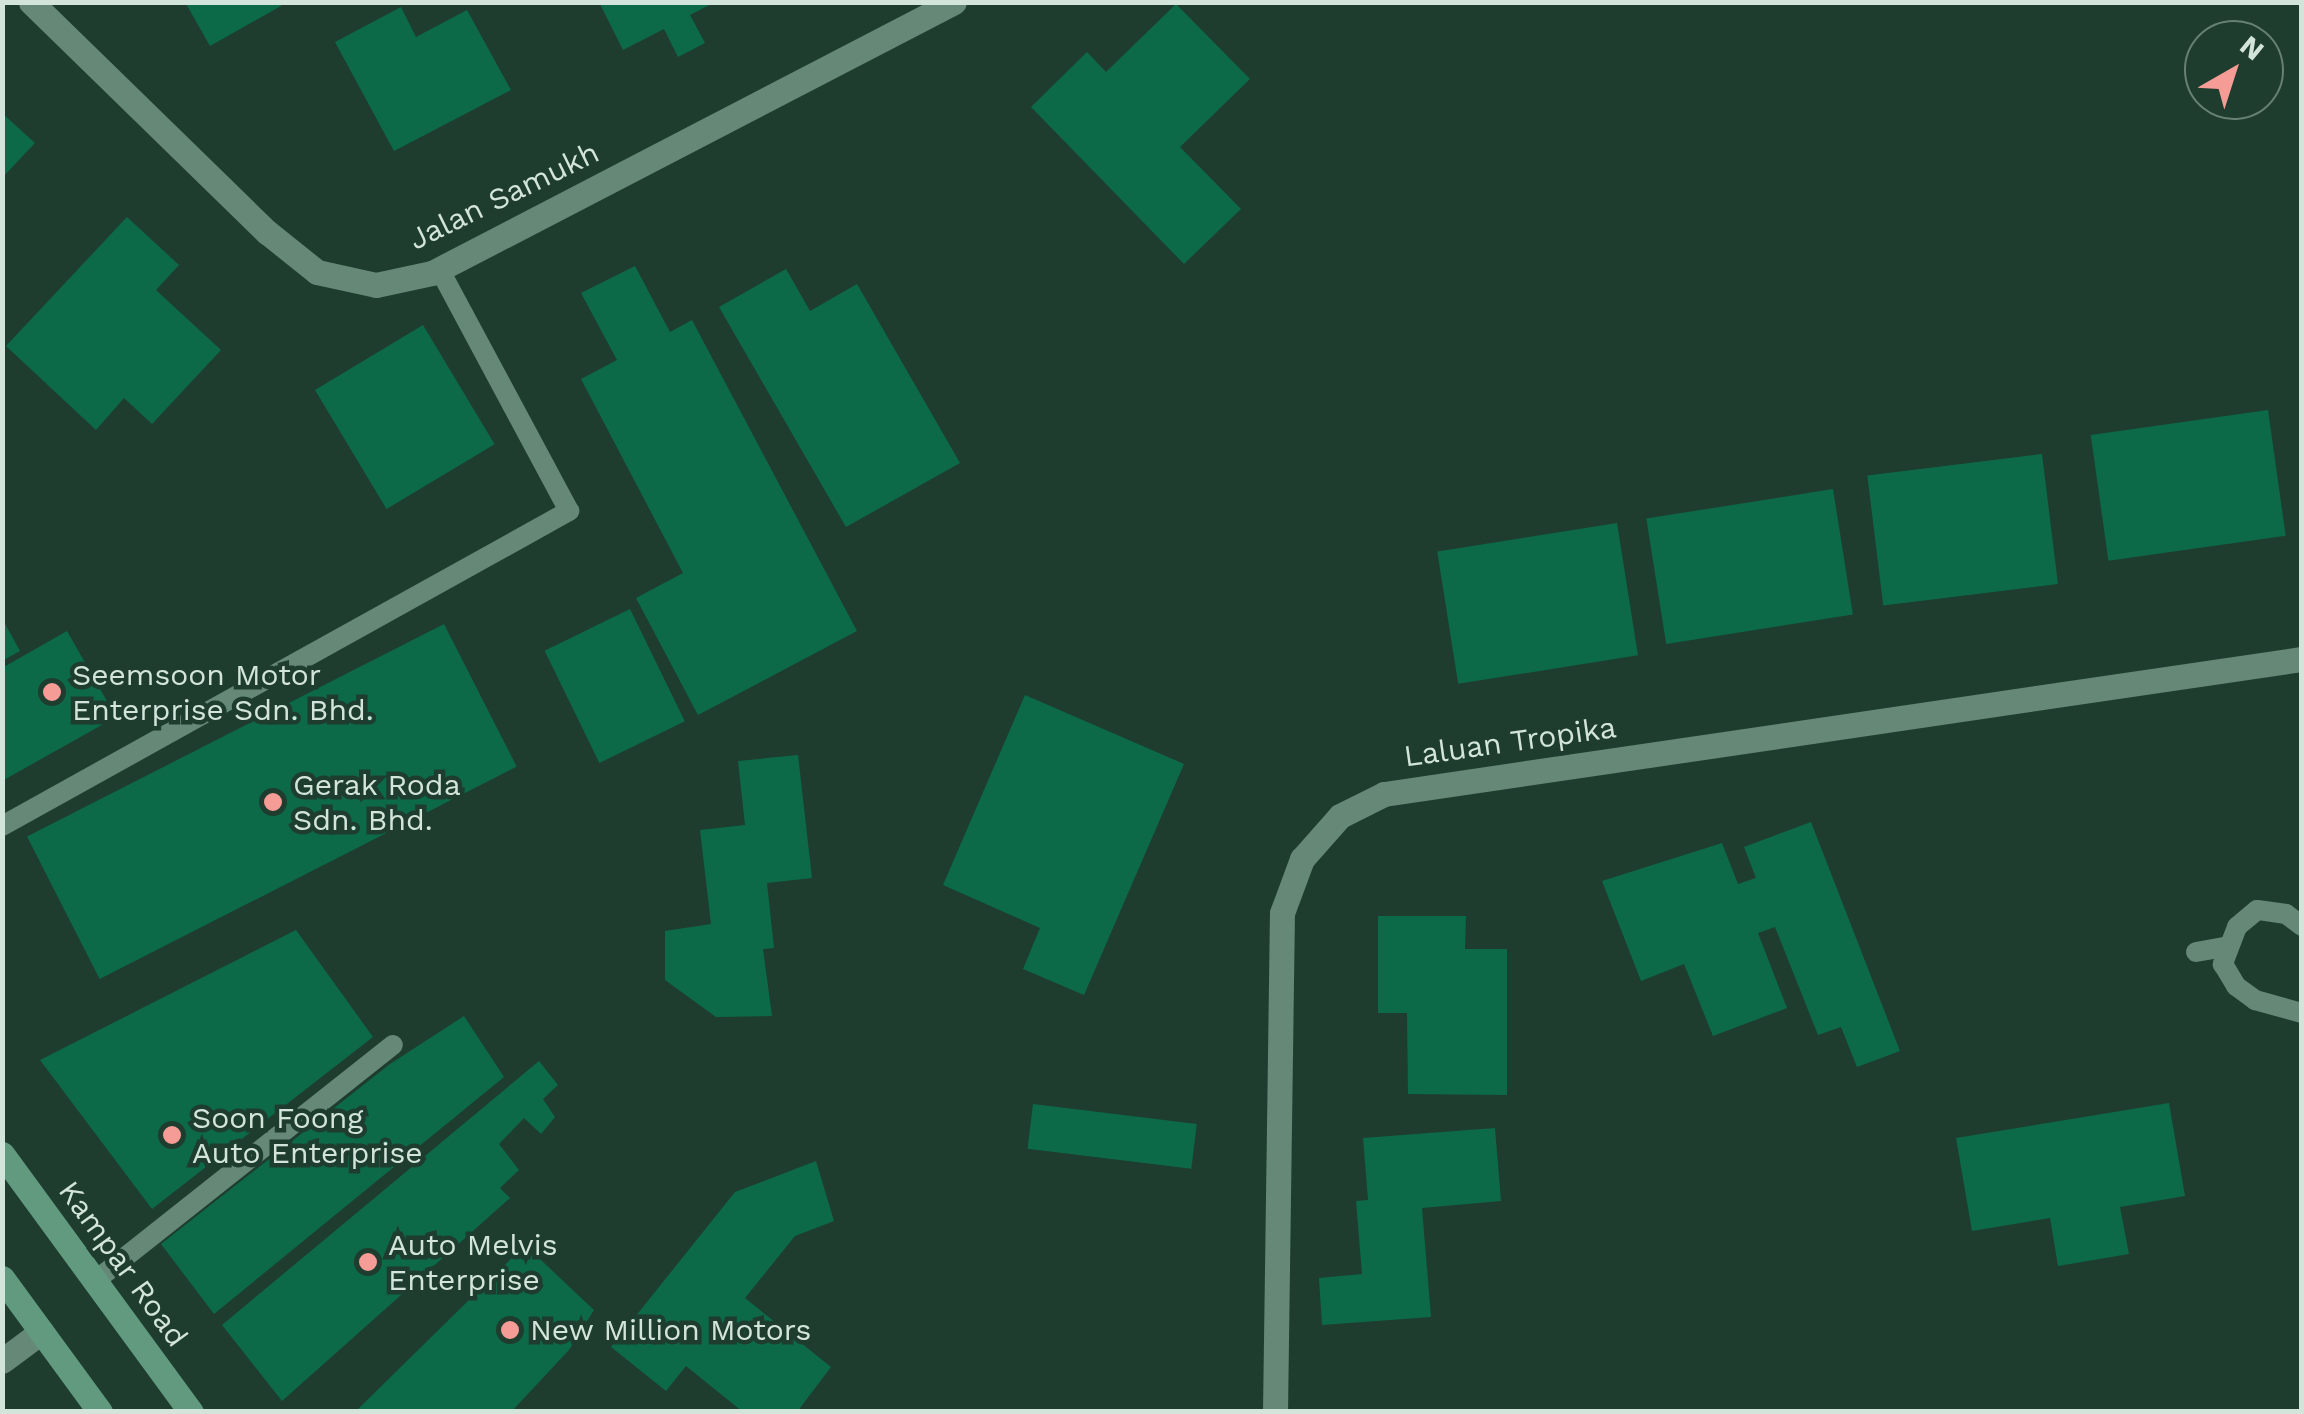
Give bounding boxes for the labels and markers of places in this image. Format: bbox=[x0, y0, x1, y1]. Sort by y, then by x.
place label: Seemsoon Motor Enterprise Sdn. Bhd. bbox=[72, 657, 374, 728]
marker: Seemsoon Motor Enterprise Sdn. Bhd. bbox=[41, 681, 63, 703]
place label: Gerak Roda Sdn. Bhd. bbox=[293, 767, 461, 838]
marker: Gerak Roda Sdn. Bhd. bbox=[262, 791, 284, 813]
place label: Soon Foong Auto Enterprise bbox=[192, 1100, 423, 1170]
marker: Soon Foong Auto Enterprise bbox=[161, 1124, 183, 1146]
place label: Auto Melvis Enterprise bbox=[388, 1227, 557, 1298]
marker: Auto Melvis Enterprise bbox=[357, 1251, 379, 1273]
place label: New Million Motors bbox=[530, 1312, 812, 1348]
marker: New Million Motors bbox=[499, 1319, 521, 1341]

